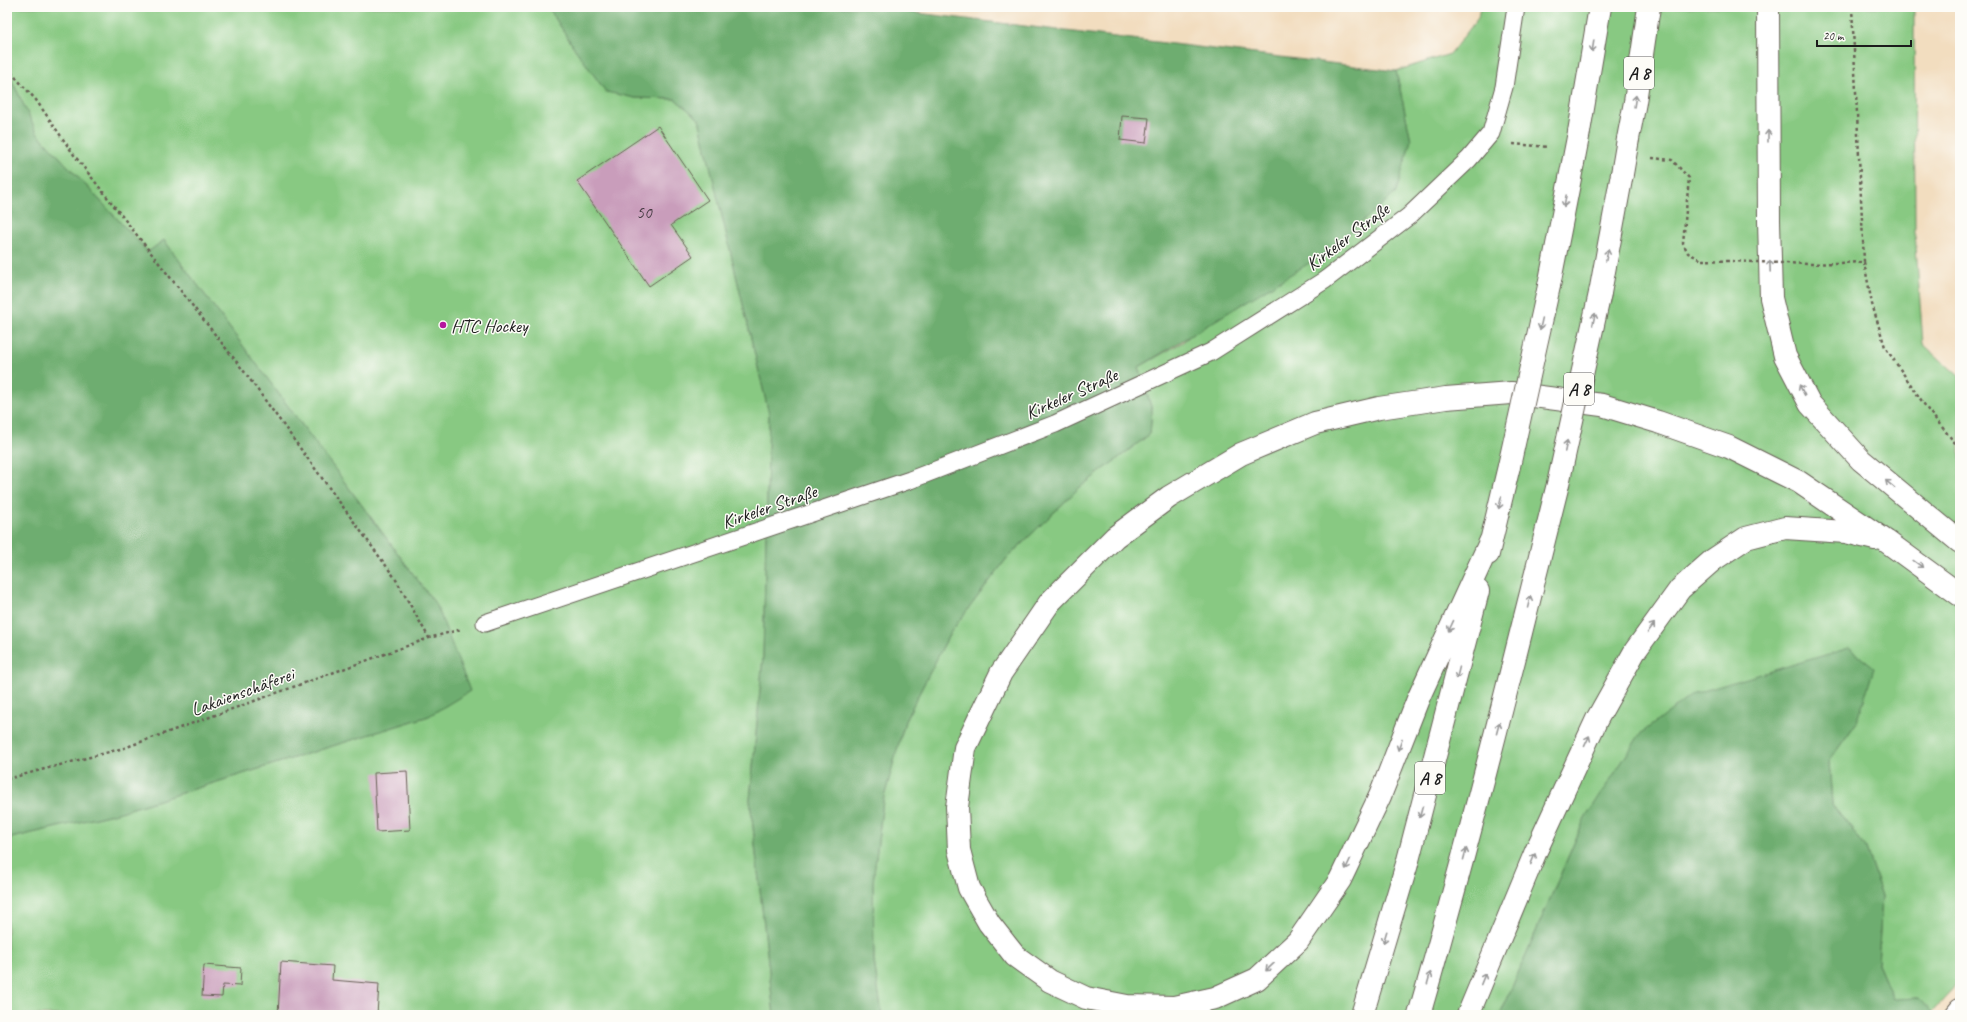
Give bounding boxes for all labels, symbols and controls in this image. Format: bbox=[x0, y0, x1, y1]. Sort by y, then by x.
scale bar bbox=[1817, 22, 1911, 48]
text: 20 m bbox=[1823, 28, 1845, 44]
one-way arrow bbox=[1589, 39, 1597, 52]
road number: A 8 bbox=[1624, 57, 1654, 89]
one-way arrow bbox=[1632, 95, 1640, 108]
one-way arrow bbox=[1764, 130, 1772, 143]
one-way arrow bbox=[1561, 194, 1569, 207]
street label: Kirkeler Straße bbox=[1301, 197, 1396, 276]
house number: 50 bbox=[636, 202, 653, 223]
one-way arrow bbox=[1603, 249, 1611, 262]
one-way arrow bbox=[1766, 260, 1774, 273]
one-way arrow bbox=[1591, 313, 1599, 326]
place label: HTC Hockey bbox=[451, 314, 529, 338]
one-way arrow bbox=[1536, 317, 1544, 330]
marker: HTC Hockey bbox=[438, 320, 448, 330]
street label: Kirkeler Straße bbox=[1022, 362, 1123, 425]
road number: A 8 bbox=[1564, 373, 1594, 405]
one-way arrow bbox=[1798, 384, 1805, 396]
one-way arrow bbox=[1563, 440, 1571, 453]
street label: Kirkeler Straße bbox=[719, 479, 821, 534]
one-way arrow bbox=[1885, 480, 1895, 489]
one-way arrow bbox=[1496, 496, 1503, 509]
one-way arrow bbox=[1912, 560, 1923, 568]
one-way arrow bbox=[1526, 596, 1533, 609]
one-way arrow bbox=[1447, 620, 1455, 632]
one-way arrow bbox=[1647, 623, 1655, 634]
street label: Lakaienschäferei bbox=[188, 661, 299, 722]
one-way arrow bbox=[1454, 666, 1461, 679]
one-way arrow bbox=[1495, 722, 1502, 735]
one-way arrow bbox=[1584, 735, 1591, 747]
one-way arrow bbox=[1396, 739, 1403, 751]
road number: A 8 bbox=[1415, 762, 1445, 794]
one-way arrow bbox=[1417, 805, 1425, 818]
one-way arrow bbox=[1461, 848, 1469, 861]
one-way arrow bbox=[1529, 853, 1537, 865]
one-way arrow bbox=[1344, 858, 1351, 870]
one-way arrow bbox=[1381, 930, 1388, 943]
one-way arrow bbox=[1265, 962, 1275, 971]
one-way arrow bbox=[1426, 971, 1433, 984]
one-way arrow bbox=[1480, 973, 1487, 985]

